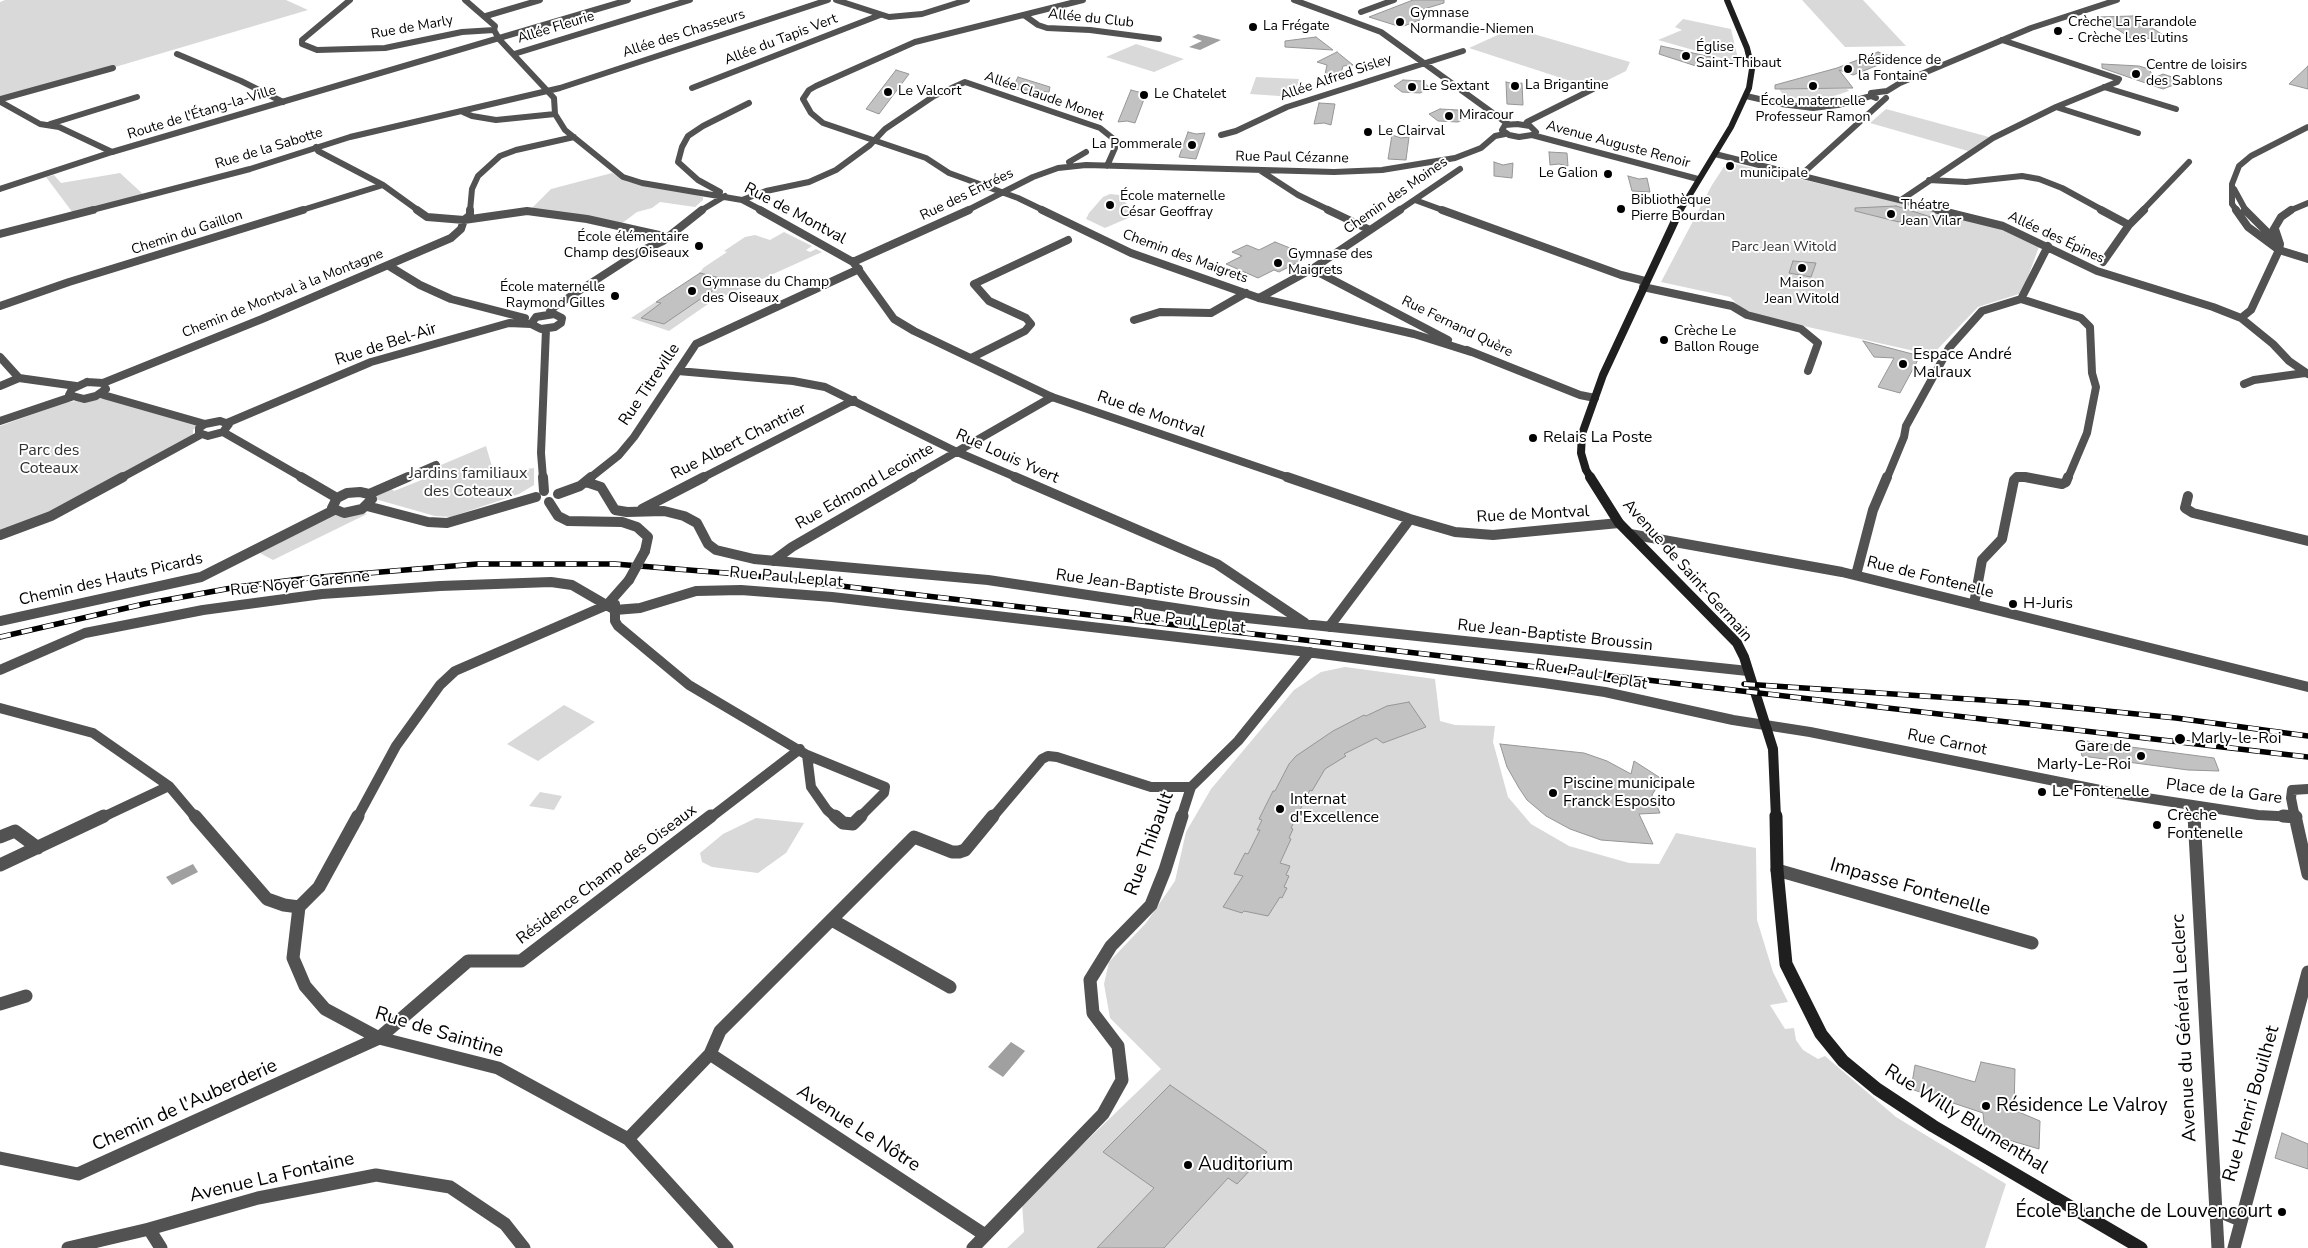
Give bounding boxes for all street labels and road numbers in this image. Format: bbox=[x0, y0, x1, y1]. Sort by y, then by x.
street label: Allée des Chasseurs bbox=[620, 6, 748, 62]
street label: Allée du Club bbox=[1047, 6, 1135, 32]
street label: Allée Fleurie bbox=[515, 8, 597, 48]
street label: Allée du Tapis Vert bbox=[722, 11, 840, 69]
street label: Rue de Marly bbox=[370, 13, 454, 43]
street label: Allée Alfred Sisley bbox=[1278, 51, 1394, 105]
street label: Allée Claude Monet bbox=[982, 69, 1106, 125]
street label: Route de l'Étang-la-Ville bbox=[126, 82, 278, 144]
street label: Avenue Auguste Renoir bbox=[1544, 118, 1692, 172]
street label: Rue de la Sabotte bbox=[213, 125, 325, 173]
street label: Rue Paul Cézanne bbox=[1235, 149, 1349, 167]
street label: Chemin des Moines bbox=[1341, 154, 1451, 238]
street label: Rue des Entrées bbox=[918, 165, 1016, 225]
street label: Rue de Montval bbox=[741, 179, 849, 249]
street label: Chemin du Gaillon bbox=[129, 207, 245, 259]
street label: Allée des Épines bbox=[2005, 208, 2107, 268]
street label: Chemin des Maigrets bbox=[1120, 226, 1250, 288]
street label: Chemin de Montval à la Montagne bbox=[180, 246, 386, 342]
street label: Rue Fernand Quère bbox=[1399, 293, 1515, 361]
street label: Rue de Bel-Air bbox=[333, 320, 439, 370]
street label: Rue Titreville bbox=[615, 340, 685, 430]
street label: Rue de Montval bbox=[1094, 388, 1208, 442]
street label: Rue Albert Chantrier bbox=[668, 400, 810, 484]
street label: Rue Louis Yvert bbox=[952, 426, 1062, 488]
street label: Rue Edmond Lecointe bbox=[793, 440, 937, 534]
street label: Avenue de Saint-Germain bbox=[1618, 496, 1756, 646]
street label: Rue de Montval bbox=[1476, 502, 1590, 528]
street label: Chemin des Hauts Picards bbox=[17, 550, 205, 610]
street label: Rue de Fontenelle bbox=[1864, 553, 1996, 603]
street label: Rue Paul Leplat bbox=[729, 563, 843, 593]
street label: Rue Jean-Baptiste Broussin bbox=[1054, 566, 1252, 612]
street label: Rue Noyer Garenne bbox=[229, 567, 371, 601]
street label: Rue Paul Leplat bbox=[1131, 606, 1247, 638]
street label: Rue Jean-Baptiste Broussin bbox=[1456, 616, 1654, 656]
street label: Rue Paul Leplat bbox=[1533, 656, 1649, 694]
street label: Rue Carnot bbox=[1906, 726, 1988, 760]
street label: Place de la Gare bbox=[2165, 775, 2283, 809]
street label: Rue Thibault bbox=[1121, 789, 1179, 899]
street label: Résidence Champ des Oiseaux bbox=[513, 801, 701, 949]
street label: Impasse Fontenelle bbox=[1827, 854, 1993, 922]
street label: Avenue du Général Leclerc bbox=[2168, 913, 2202, 1143]
street label: Rue de Saintine bbox=[372, 1003, 506, 1063]
street label: Rue Henri Bouilhet bbox=[2219, 1023, 2285, 1185]
street label: Chemin de l'Auberderie bbox=[89, 1055, 281, 1157]
street label: Rue Willy Blumenthal bbox=[1880, 1060, 2052, 1180]
street label: Avenue Le Nôtre bbox=[792, 1081, 924, 1177]
street label: Avenue La Fontaine bbox=[187, 1148, 357, 1208]

